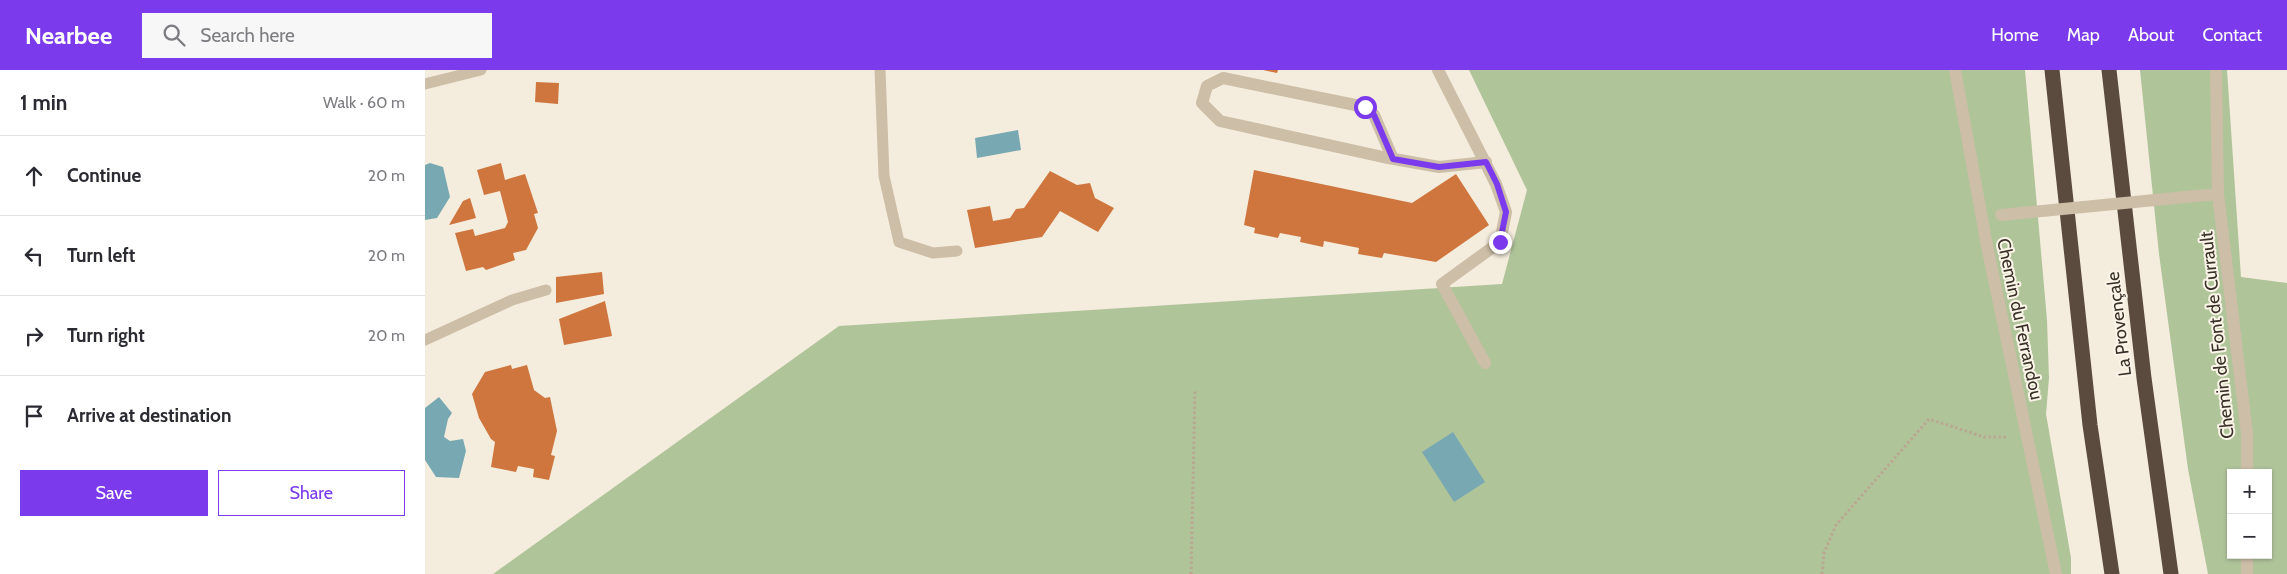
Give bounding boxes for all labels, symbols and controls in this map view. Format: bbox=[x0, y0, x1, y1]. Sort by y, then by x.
search box bbox=[142, 13, 492, 58]
text: Nearbee bbox=[25, 21, 112, 50]
icon: search bbox=[160, 21, 188, 49]
text: Search here bbox=[200, 24, 295, 47]
text: Home bbox=[1991, 24, 2039, 46]
text: Map bbox=[2067, 24, 2100, 46]
text: About bbox=[2128, 24, 2174, 46]
text: Contact bbox=[2202, 24, 2262, 46]
text: 1 min bbox=[20, 90, 67, 115]
text: Walk · 60 m bbox=[323, 93, 405, 112]
route start bbox=[1354, 96, 1377, 119]
icon: ahead bbox=[20, 162, 48, 190]
text: Continue bbox=[67, 164, 141, 187]
text: 20 m bbox=[368, 166, 405, 185]
street label: Chemin de Font de Currault bbox=[2195, 230, 2239, 440]
route end bbox=[1489, 231, 1512, 254]
street label: Chemin du Ferrandou bbox=[1992, 236, 2048, 402]
icon: left bbox=[20, 242, 48, 270]
text: Turn left bbox=[67, 244, 135, 267]
text: 20 m bbox=[368, 246, 405, 265]
street label: La Provençale bbox=[2102, 270, 2136, 378]
icon: right bbox=[20, 322, 48, 350]
text: Turn right bbox=[67, 324, 145, 347]
text: 20 m bbox=[368, 326, 405, 345]
icon: arrive bbox=[20, 402, 48, 430]
text: Arrive at destination bbox=[67, 404, 231, 427]
map controls bbox=[2227, 469, 2272, 559]
button: + bbox=[2227, 469, 2272, 514]
button: Save bbox=[20, 470, 208, 516]
button: Share bbox=[218, 470, 405, 516]
button: − bbox=[2227, 514, 2272, 559]

